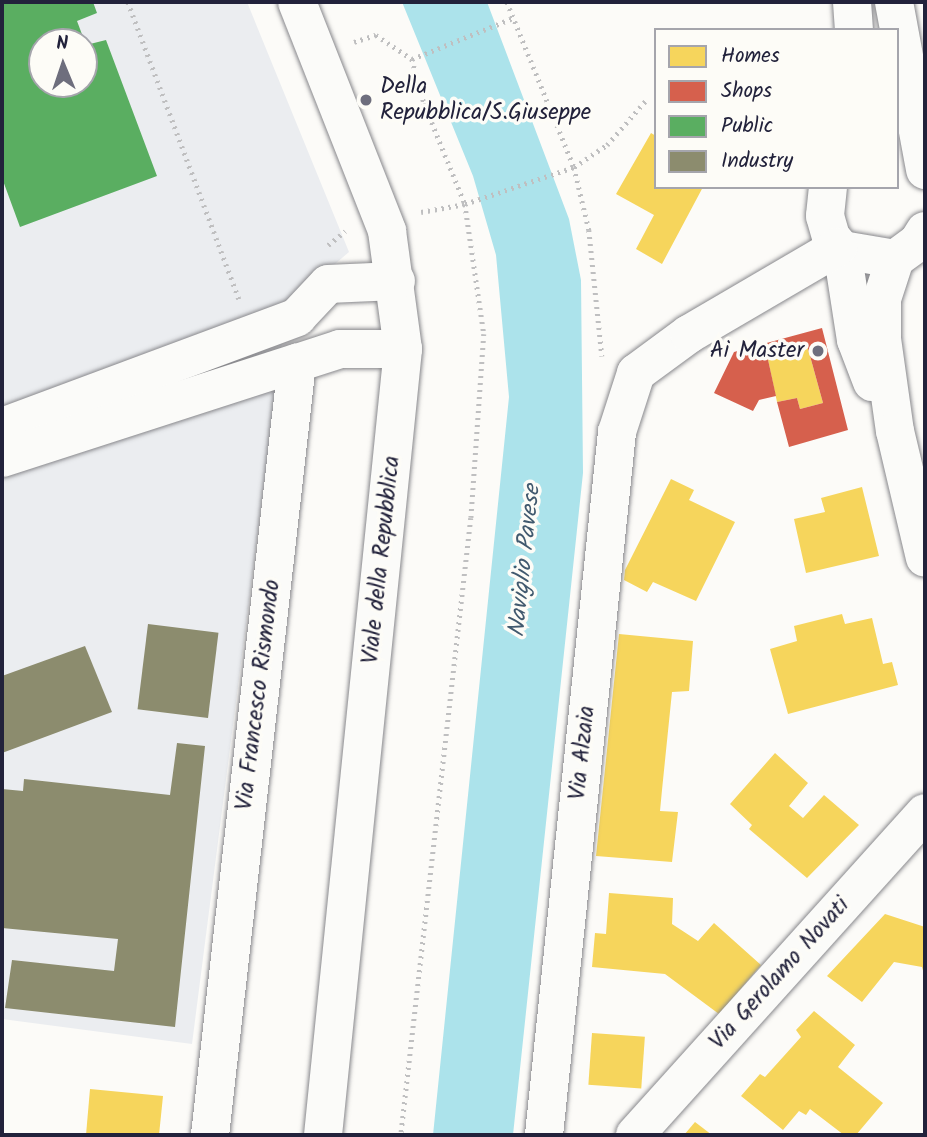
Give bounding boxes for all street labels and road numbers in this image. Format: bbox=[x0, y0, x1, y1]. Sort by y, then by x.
street label: Viale della Repubblica bbox=[357, 455, 407, 665]
street label: Via Francesco Rismondo bbox=[231, 578, 287, 812]
street label: Via Alzaia bbox=[564, 705, 602, 801]
street label: Via Gerolamo Novati bbox=[704, 892, 856, 1056]

